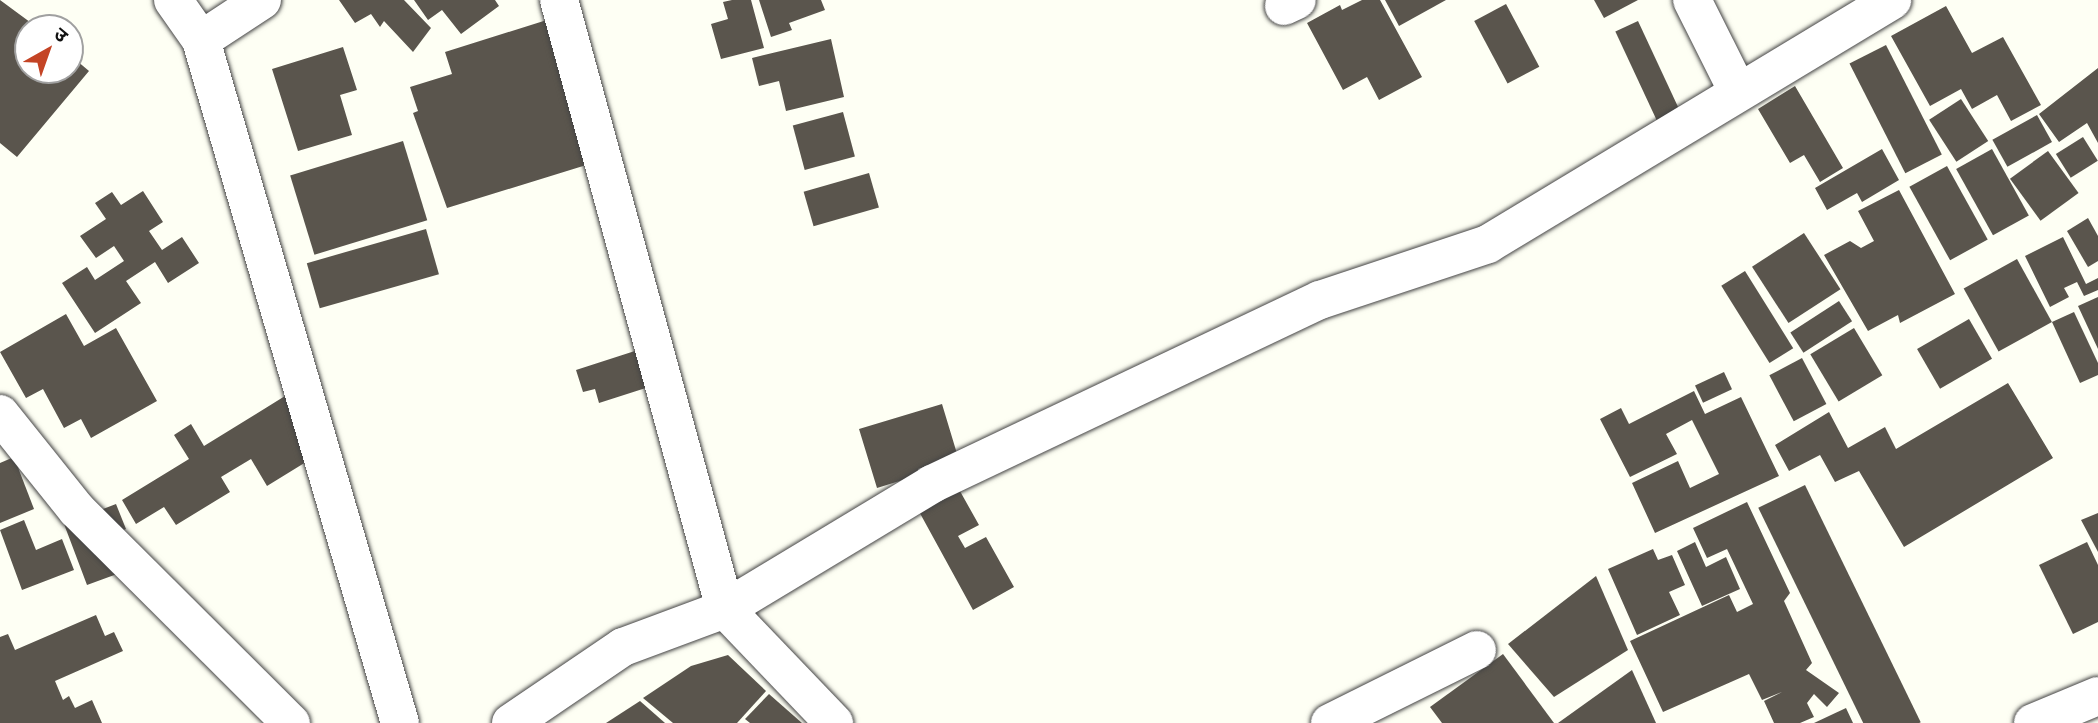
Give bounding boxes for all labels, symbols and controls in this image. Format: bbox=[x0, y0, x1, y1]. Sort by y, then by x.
north arrow bbox=[14, 14, 84, 84]
text: उ bbox=[49, 21, 74, 48]

